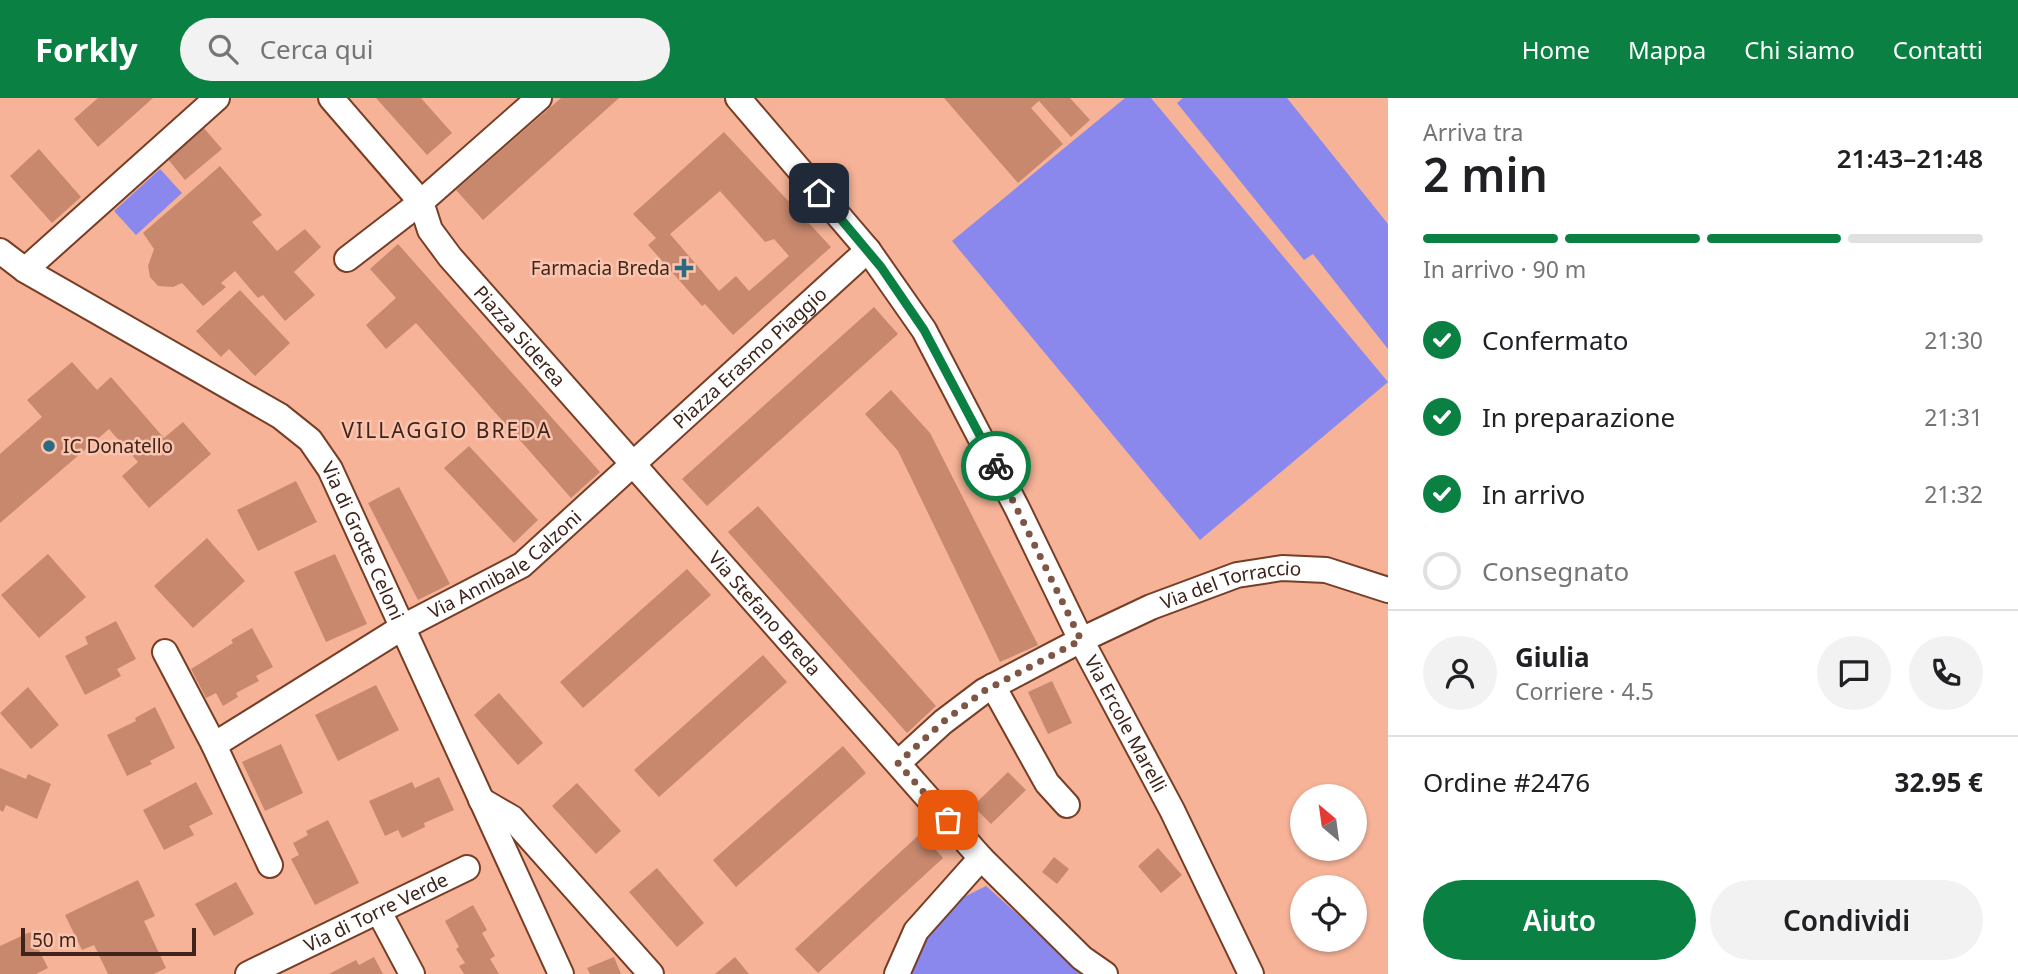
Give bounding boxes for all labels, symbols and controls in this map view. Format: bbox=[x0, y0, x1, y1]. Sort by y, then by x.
search box bbox=[180, 18, 670, 81]
text: Forkly bbox=[35, 27, 138, 72]
icon: search bbox=[204, 30, 242, 68]
text: Cerca qui bbox=[260, 31, 374, 67]
text: Home bbox=[1522, 33, 1590, 66]
text: Mappa bbox=[1628, 33, 1706, 66]
text: Chi siamo bbox=[1744, 33, 1855, 66]
text: Contatti bbox=[1893, 33, 1983, 66]
text: Arriva tra bbox=[1423, 116, 1523, 148]
text: 21:43–21:48 bbox=[1837, 140, 1983, 176]
text: 2 min bbox=[1423, 143, 1548, 205]
pin bbox=[789, 163, 849, 223]
icon: home bbox=[800, 174, 838, 212]
text: In arrivo · 90 m bbox=[1423, 253, 1586, 285]
place label: Farmacia Breda bbox=[531, 255, 670, 281]
marker: Farmacia Breda bbox=[676, 260, 692, 276]
street label: Piazza Siderea bbox=[468, 280, 572, 392]
street label: Piazza Erasmo Piaggio bbox=[667, 281, 832, 434]
icon: check bbox=[1423, 321, 1461, 359]
text: Confermato bbox=[1482, 322, 1629, 358]
text: 21:30 bbox=[1924, 324, 1983, 356]
icon: check bbox=[1423, 398, 1461, 436]
text: In preparazione bbox=[1482, 399, 1675, 435]
text: 21:31 bbox=[1924, 401, 1983, 433]
district label: VILLAGGIO BREDA bbox=[342, 416, 553, 444]
courier bbox=[961, 431, 1031, 501]
place label: IC Donatello bbox=[63, 433, 173, 459]
marker: IC Donatello bbox=[41, 438, 57, 454]
icon: bike bbox=[977, 447, 1015, 485]
street label: Via di Grotte Celoni bbox=[316, 456, 410, 624]
icon: check bbox=[1423, 475, 1461, 513]
text: In arrivo bbox=[1482, 476, 1585, 512]
text: 21:32 bbox=[1924, 478, 1983, 510]
street label: Via Annibale Calzoni bbox=[424, 504, 587, 625]
street label: Via Stefano Breda bbox=[703, 545, 827, 681]
text: Consegnato bbox=[1482, 553, 1629, 589]
street label: Via del Torraccio bbox=[1157, 555, 1302, 615]
button: person bbox=[1423, 636, 1497, 710]
button: chat bbox=[1817, 636, 1891, 710]
button: phone bbox=[1909, 636, 1983, 710]
text: Giulia bbox=[1515, 639, 1590, 675]
street label: Via Ercole Marelli bbox=[1078, 650, 1173, 797]
text: Corriere · 4.5 bbox=[1515, 675, 1654, 707]
text: Ordine #2476 bbox=[1423, 764, 1590, 800]
text: 32.95 € bbox=[1895, 764, 1983, 800]
north arrow bbox=[1290, 784, 1367, 861]
map controls bbox=[1290, 784, 1367, 952]
pin bbox=[918, 790, 978, 850]
icon: bag bbox=[929, 801, 967, 839]
street label: Via di Torre Verde bbox=[300, 866, 452, 958]
button: locate bbox=[1290, 875, 1367, 952]
button: Aiuto bbox=[1423, 880, 1696, 960]
button: Condividi bbox=[1710, 880, 1983, 960]
scale bar bbox=[21, 925, 196, 957]
text: 50 m bbox=[32, 927, 76, 953]

